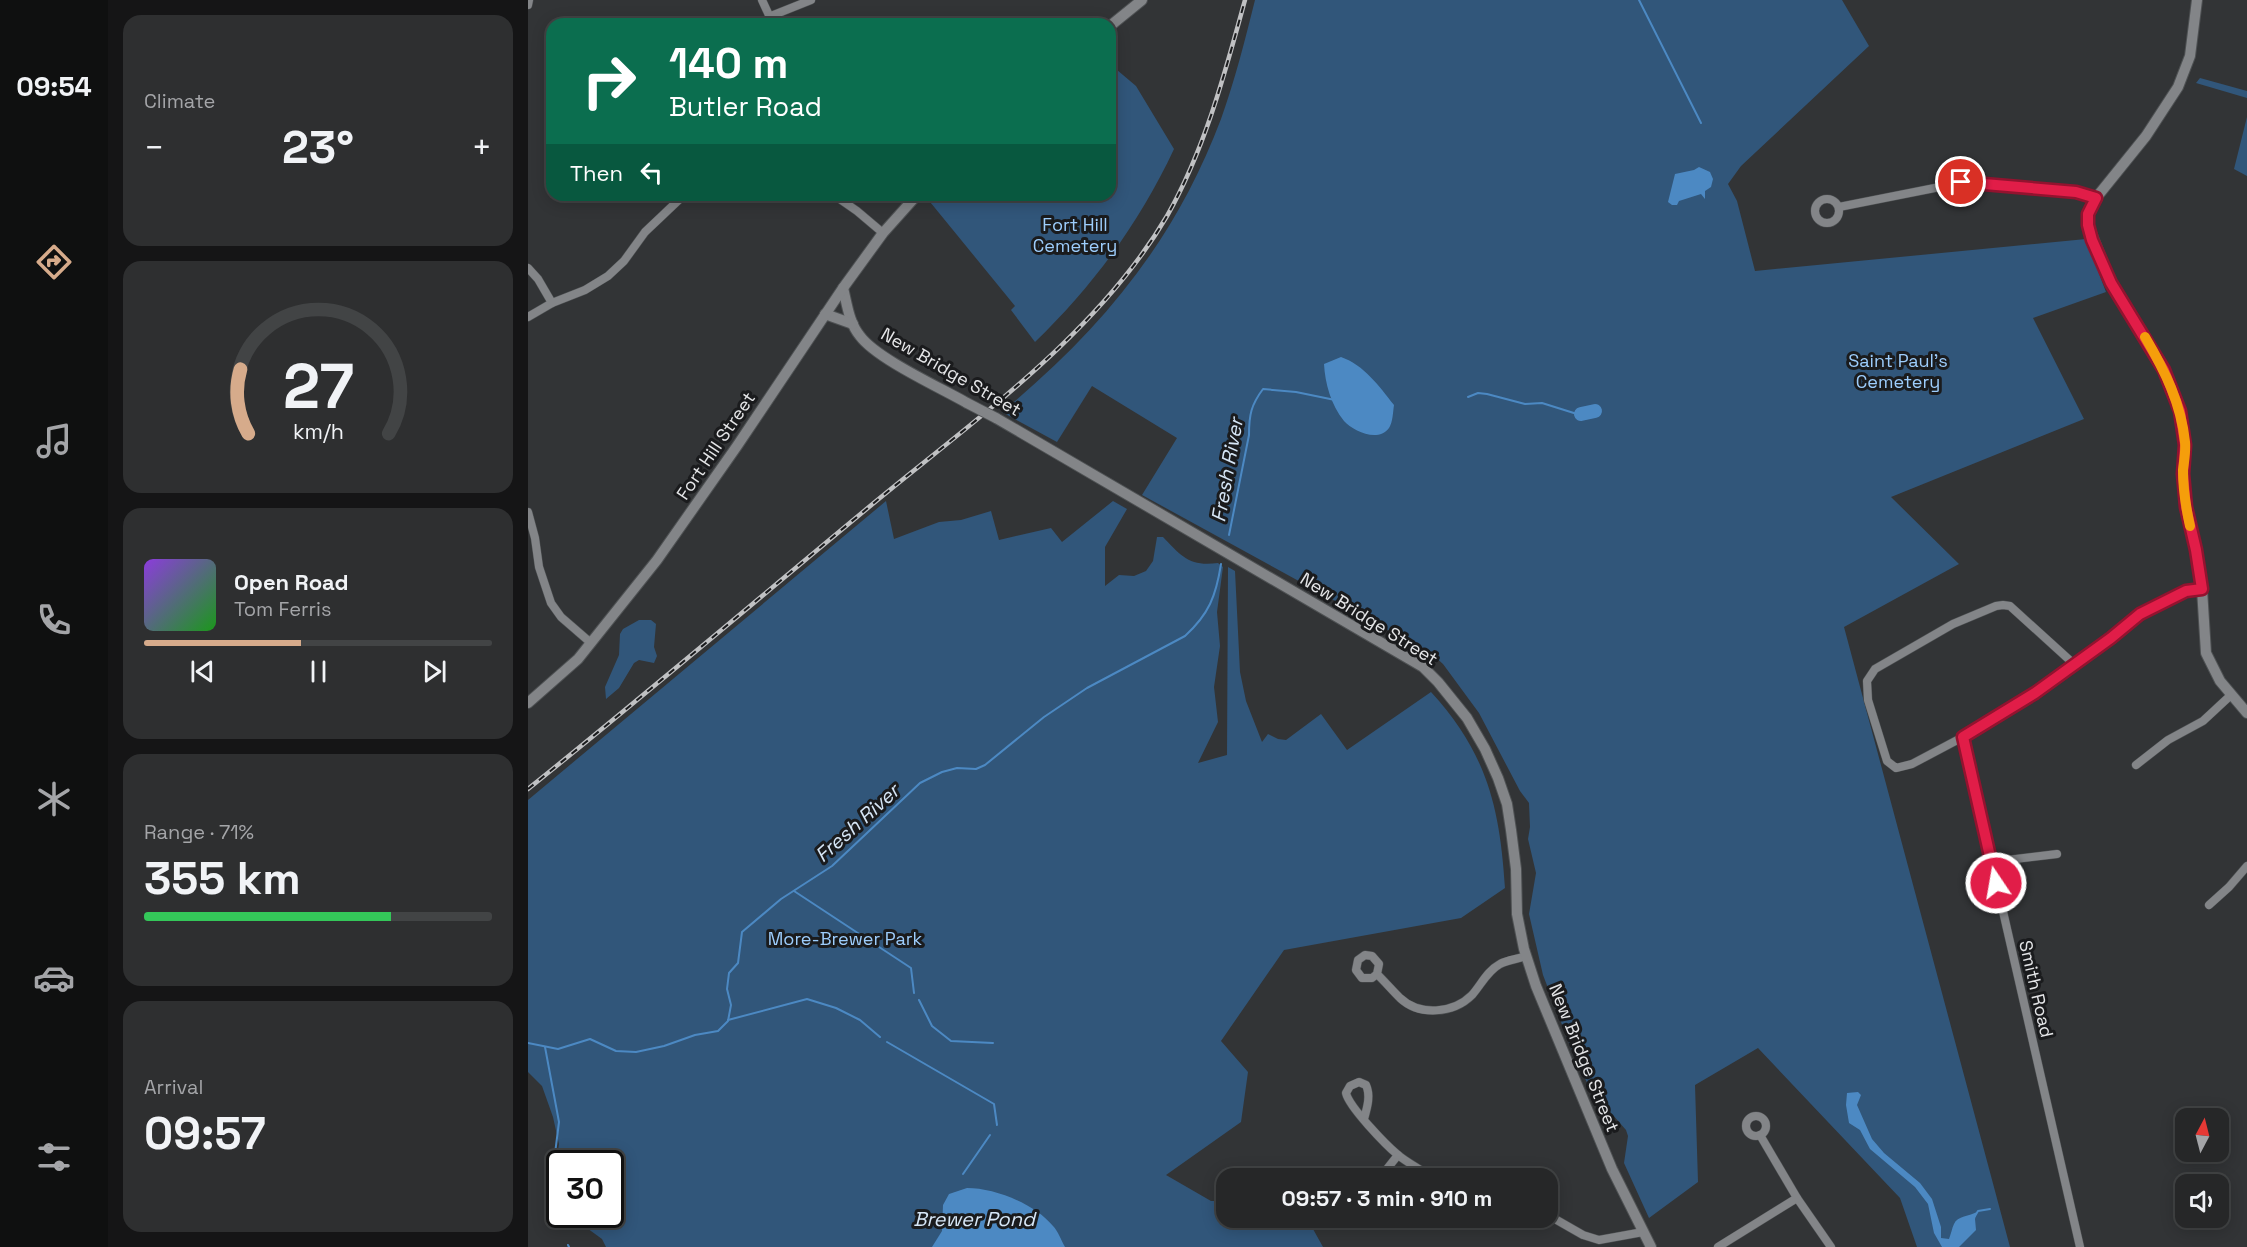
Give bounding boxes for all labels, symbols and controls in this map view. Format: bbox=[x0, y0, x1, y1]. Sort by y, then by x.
text: 140 m bbox=[669, 37, 788, 90]
icon: right bbox=[570, 42, 648, 120]
text: 09:54 bbox=[16, 69, 92, 104]
text: Climate bbox=[144, 88, 215, 114]
text: Butler Road bbox=[669, 89, 822, 124]
text: 23° bbox=[282, 119, 354, 176]
text: − bbox=[144, 127, 164, 169]
text: + bbox=[472, 127, 492, 169]
icon: left bbox=[635, 156, 668, 189]
pin bbox=[1935, 156, 1986, 207]
text: Then bbox=[570, 159, 623, 187]
icon: arrive bbox=[1944, 165, 1977, 198]
park label: Fort Hill Cemetery bbox=[1033, 213, 1117, 257]
icon: directions bbox=[33, 241, 75, 283]
street label: New Bridge Street bbox=[877, 322, 1025, 421]
text: 27 bbox=[282, 347, 354, 426]
park label: Saint Paul's Cemetery bbox=[1848, 349, 1948, 393]
street label: Fort Hill Street bbox=[671, 387, 760, 504]
water label: Fresh River bbox=[1205, 414, 1249, 524]
text: km/h bbox=[292, 419, 344, 446]
icon: music bbox=[33, 420, 75, 462]
street label: New Bridge Street bbox=[1296, 567, 1442, 670]
text: Open Road bbox=[234, 568, 349, 596]
text: Tom Ferris bbox=[234, 596, 332, 622]
icon: phone bbox=[33, 599, 75, 641]
icon: previous bbox=[186, 655, 219, 688]
icon: pause bbox=[302, 655, 335, 688]
icon: next bbox=[418, 655, 451, 688]
water label: Fresh River bbox=[809, 777, 907, 868]
icon: climate bbox=[33, 778, 75, 820]
text: Range · 71% bbox=[144, 819, 254, 845]
text: 355 km bbox=[144, 850, 301, 907]
position arrow bbox=[1964, 851, 2028, 915]
park label: More-Brewer Park bbox=[768, 927, 923, 950]
street label: Smith Road bbox=[2014, 938, 2059, 1040]
icon: car bbox=[33, 957, 75, 999]
street label: New Bridge Street bbox=[1544, 980, 1625, 1135]
text: Arrival bbox=[144, 1074, 203, 1100]
text: 09:57 bbox=[144, 1105, 266, 1162]
north arrow bbox=[2175, 1108, 2229, 1162]
map controls bbox=[2175, 1108, 2229, 1228]
icon: filters bbox=[33, 1136, 75, 1178]
speed limit sign: 30 bbox=[546, 1150, 624, 1228]
button: sound bbox=[2175, 1174, 2229, 1228]
text: 09:57 · 3 min · 910 m bbox=[1282, 1184, 1492, 1212]
water label: Brewer Pond bbox=[913, 1206, 1037, 1232]

